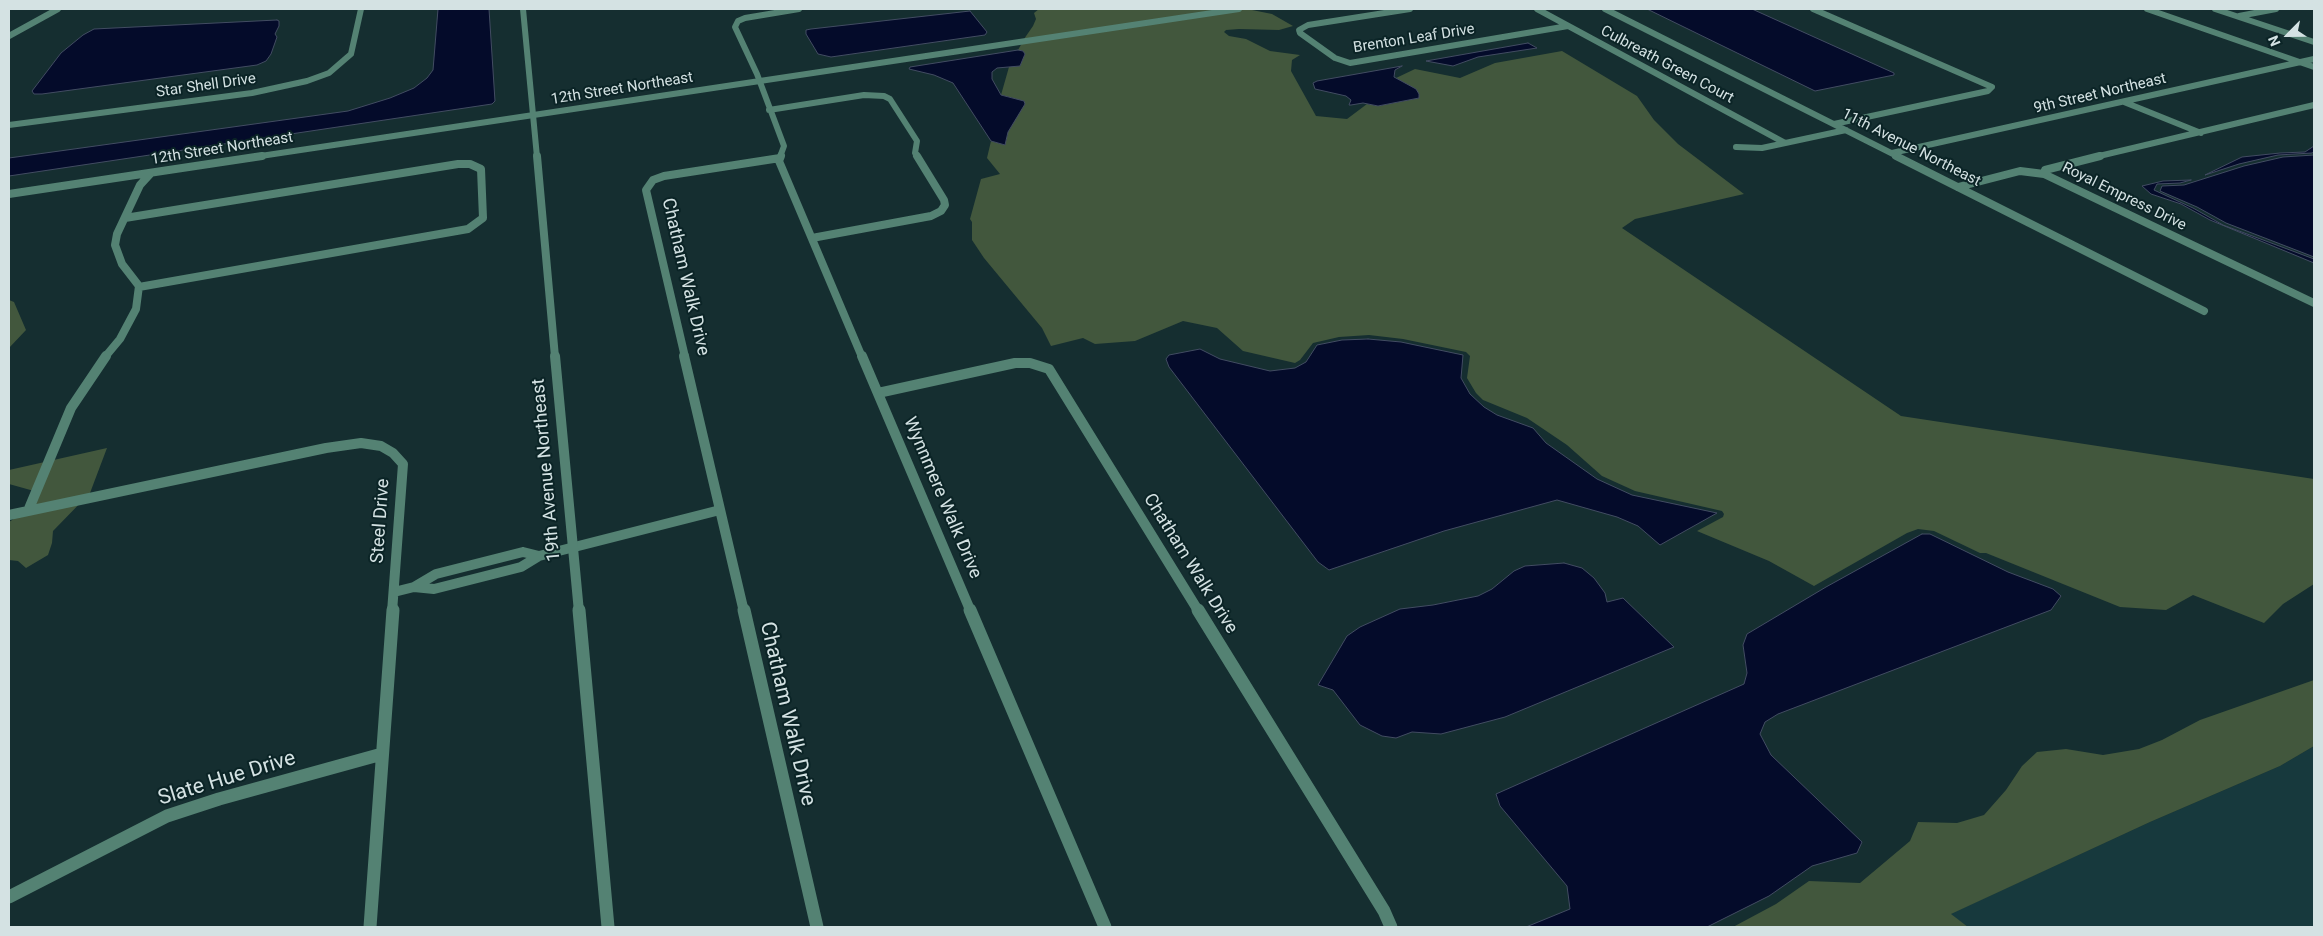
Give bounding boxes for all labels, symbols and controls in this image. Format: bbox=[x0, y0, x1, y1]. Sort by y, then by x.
north arrow bbox=[2263, 10, 2313, 60]
street label: Brenton Leaf Drive bbox=[1352, 21, 1476, 57]
street label: Culbreath Green Court bbox=[1597, 22, 1737, 108]
text: N bbox=[2265, 33, 2283, 49]
street label: 12th Street Northeast bbox=[550, 69, 694, 109]
street label: Star Shell Drive bbox=[155, 70, 257, 102]
street label: 9th Street Northeast bbox=[2032, 70, 2168, 118]
street label: 11th Avenue Northeast bbox=[1839, 105, 1983, 191]
street label: 12th Street Northeast bbox=[150, 129, 294, 169]
street label: Royal Empress Drive bbox=[2059, 159, 2189, 235]
street label: Chatham Walk Drive bbox=[656, 196, 714, 358]
street label: 19th Avenue Northeast bbox=[528, 378, 566, 562]
street label: Wynnmere Walk Drive bbox=[898, 414, 986, 582]
street label: Steel Drive bbox=[367, 478, 395, 564]
street label: Chatham Walk Drive bbox=[1138, 490, 1242, 638]
street label: Chatham Walk Drive bbox=[754, 620, 820, 808]
street label: Slate Hue Drive bbox=[155, 746, 299, 812]

